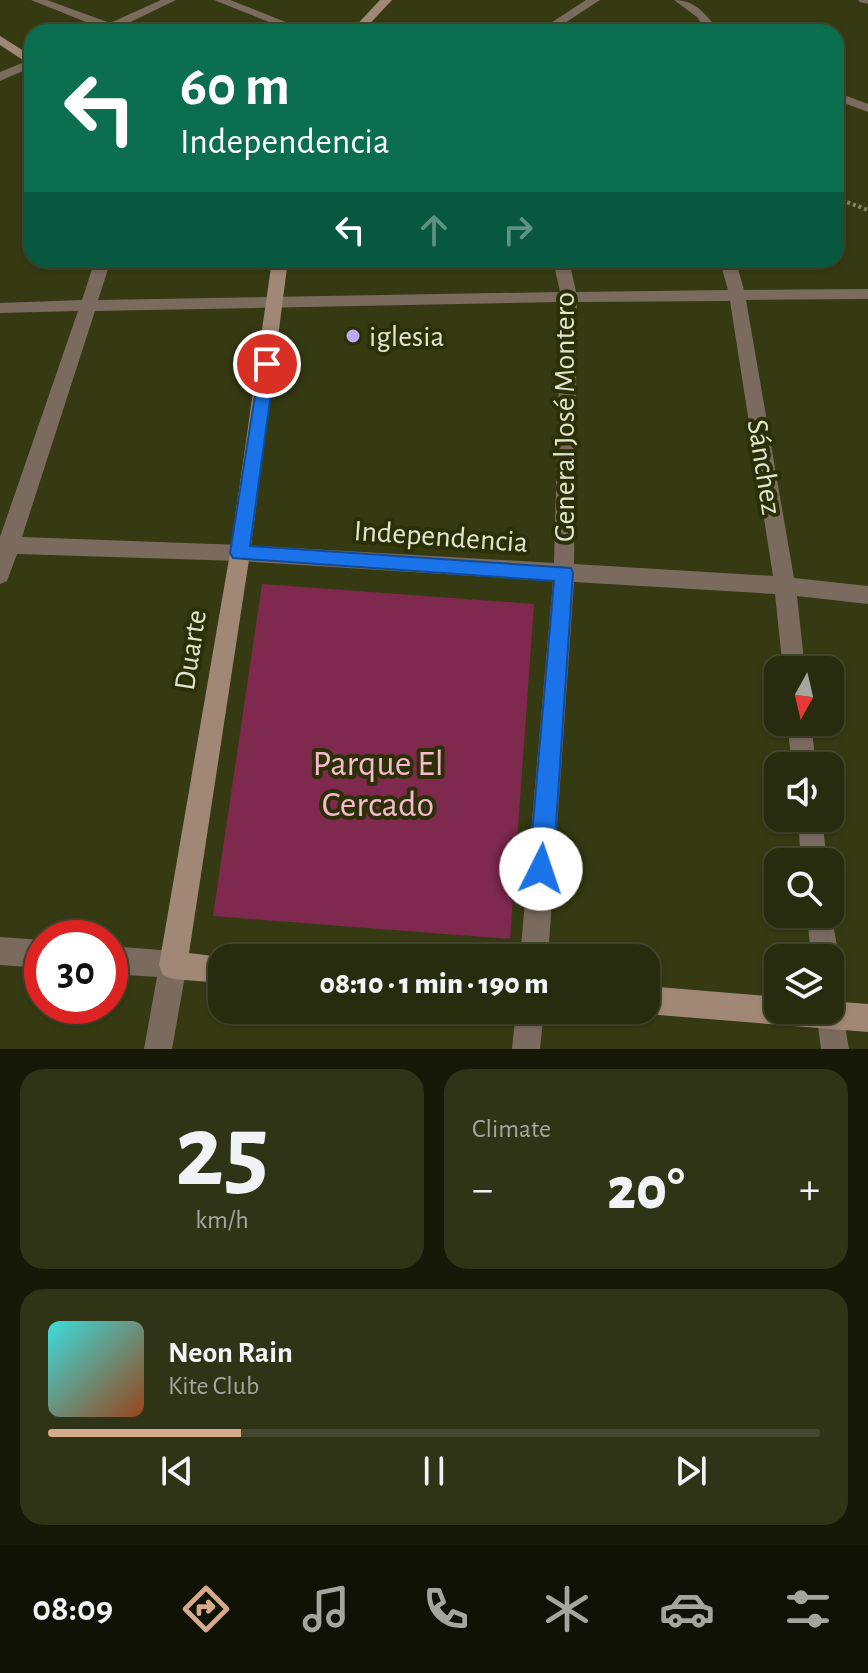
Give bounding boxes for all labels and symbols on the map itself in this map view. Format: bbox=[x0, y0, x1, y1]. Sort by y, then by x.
street label: General José Montero bbox=[550, 292, 580, 542]
place label: iglesia bbox=[369, 322, 444, 352]
marker: iglesia bbox=[344, 327, 362, 345]
pin bbox=[233, 330, 301, 398]
street label: Sánchez bbox=[742, 417, 786, 517]
street label: Independencia bbox=[353, 516, 529, 558]
street label: Duarte bbox=[170, 608, 212, 692]
north arrow bbox=[764, 656, 844, 736]
park label: Parque El Cercado bbox=[312, 746, 444, 823]
position arrow bbox=[499, 827, 583, 911]
speed limit sign: 30 bbox=[24, 920, 128, 1024]

